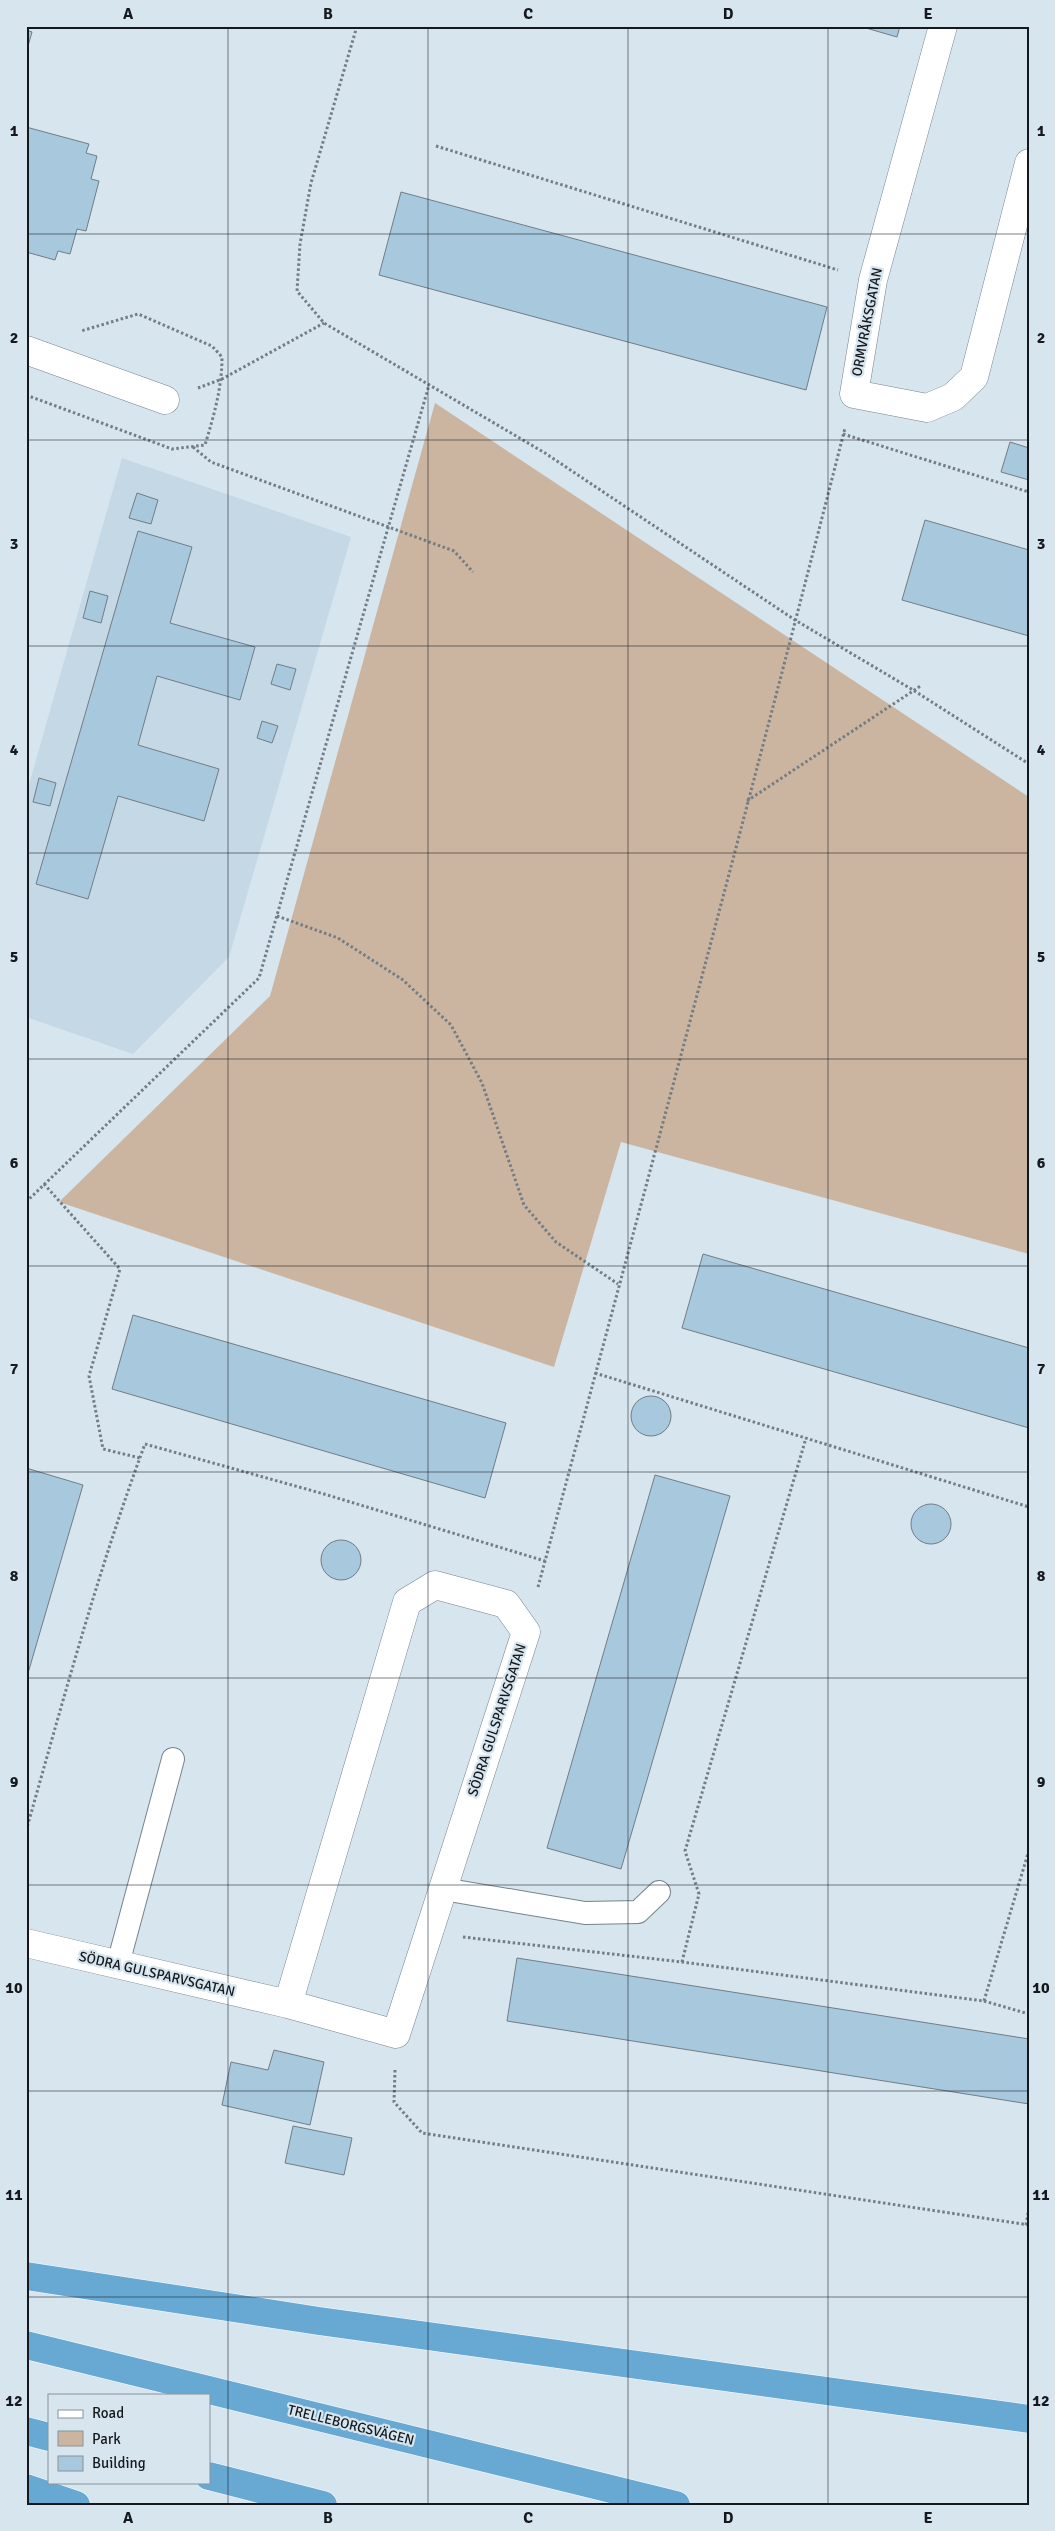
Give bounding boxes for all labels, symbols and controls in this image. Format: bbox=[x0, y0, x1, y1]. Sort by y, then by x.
text: A bbox=[123, 4, 134, 24]
text: B bbox=[323, 4, 333, 24]
text: C bbox=[523, 4, 533, 24]
text: D bbox=[723, 4, 734, 24]
text: E bbox=[923, 4, 933, 24]
text: 1 bbox=[10, 121, 19, 141]
text: 1 bbox=[1037, 121, 1046, 141]
street label: ORMVRÅKSGATAN bbox=[848, 266, 886, 378]
text: 2 bbox=[10, 328, 18, 348]
text: 2 bbox=[1037, 328, 1045, 348]
text: 3 bbox=[10, 534, 18, 554]
text: 3 bbox=[1037, 534, 1045, 554]
text: 4 bbox=[10, 740, 19, 760]
text: 4 bbox=[1037, 740, 1046, 760]
text: 5 bbox=[10, 947, 18, 967]
text: 5 bbox=[1037, 947, 1045, 967]
text: 6 bbox=[10, 1153, 19, 1173]
text: 6 bbox=[1037, 1153, 1046, 1173]
text: 7 bbox=[10, 1359, 19, 1379]
text: 7 bbox=[1037, 1359, 1046, 1379]
text: 8 bbox=[10, 1566, 19, 1586]
text: 8 bbox=[1037, 1566, 1046, 1586]
street label: SÖDRA GULSPARVSGATAN bbox=[464, 1641, 530, 1799]
text: 9 bbox=[10, 1772, 19, 1792]
text: 9 bbox=[1037, 1772, 1046, 1792]
street label: SÖDRA GULSPARVSGATAN bbox=[77, 1948, 237, 2000]
text: 10 bbox=[5, 1978, 23, 1998]
text: 10 bbox=[1032, 1978, 1050, 1998]
text: 11 bbox=[5, 2185, 23, 2205]
text: 11 bbox=[1032, 2185, 1050, 2205]
text: 12 bbox=[5, 2391, 23, 2411]
text: 12 bbox=[1032, 2391, 1050, 2411]
legend bbox=[48, 2394, 210, 2484]
street label: TRELLEBORGSVÄGEN bbox=[286, 2401, 416, 2449]
text: Road bbox=[92, 2404, 124, 2422]
text: Park bbox=[92, 2430, 121, 2448]
text: Building bbox=[92, 2454, 146, 2472]
text: A bbox=[123, 2508, 134, 2528]
text: B bbox=[323, 2508, 333, 2528]
text: C bbox=[523, 2508, 533, 2528]
text: D bbox=[723, 2508, 734, 2528]
text: E bbox=[923, 2508, 933, 2528]

